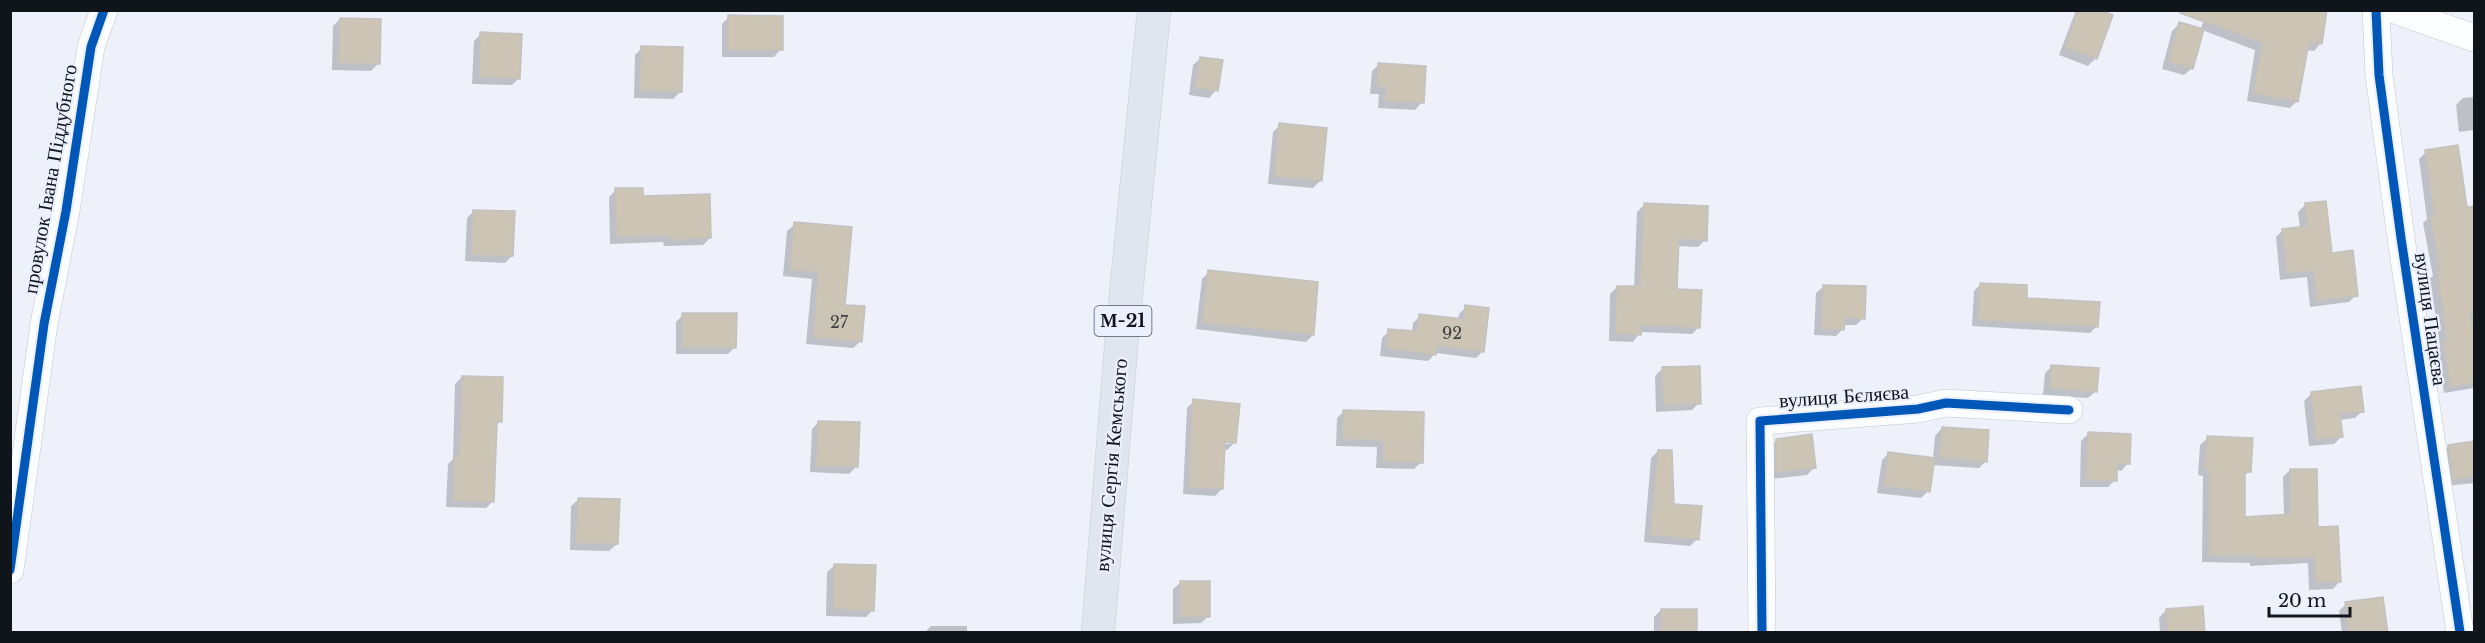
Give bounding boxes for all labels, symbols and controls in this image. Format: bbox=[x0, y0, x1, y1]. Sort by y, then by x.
street label: провулок Івана Піддубного bbox=[18, 62, 82, 296]
street label: вулиця Пацаєва bbox=[2410, 251, 2452, 387]
road number: М-21 bbox=[1094, 306, 1152, 336]
house number: 27 bbox=[830, 312, 849, 332]
house number: 92 bbox=[1442, 323, 1462, 343]
street label: вулиця Сергія Кемського bbox=[1090, 357, 1132, 573]
street label: вулиця Бєляєва bbox=[1778, 379, 1910, 413]
scale bar bbox=[2269, 580, 2350, 618]
text: 20 m bbox=[2278, 590, 2326, 612]

